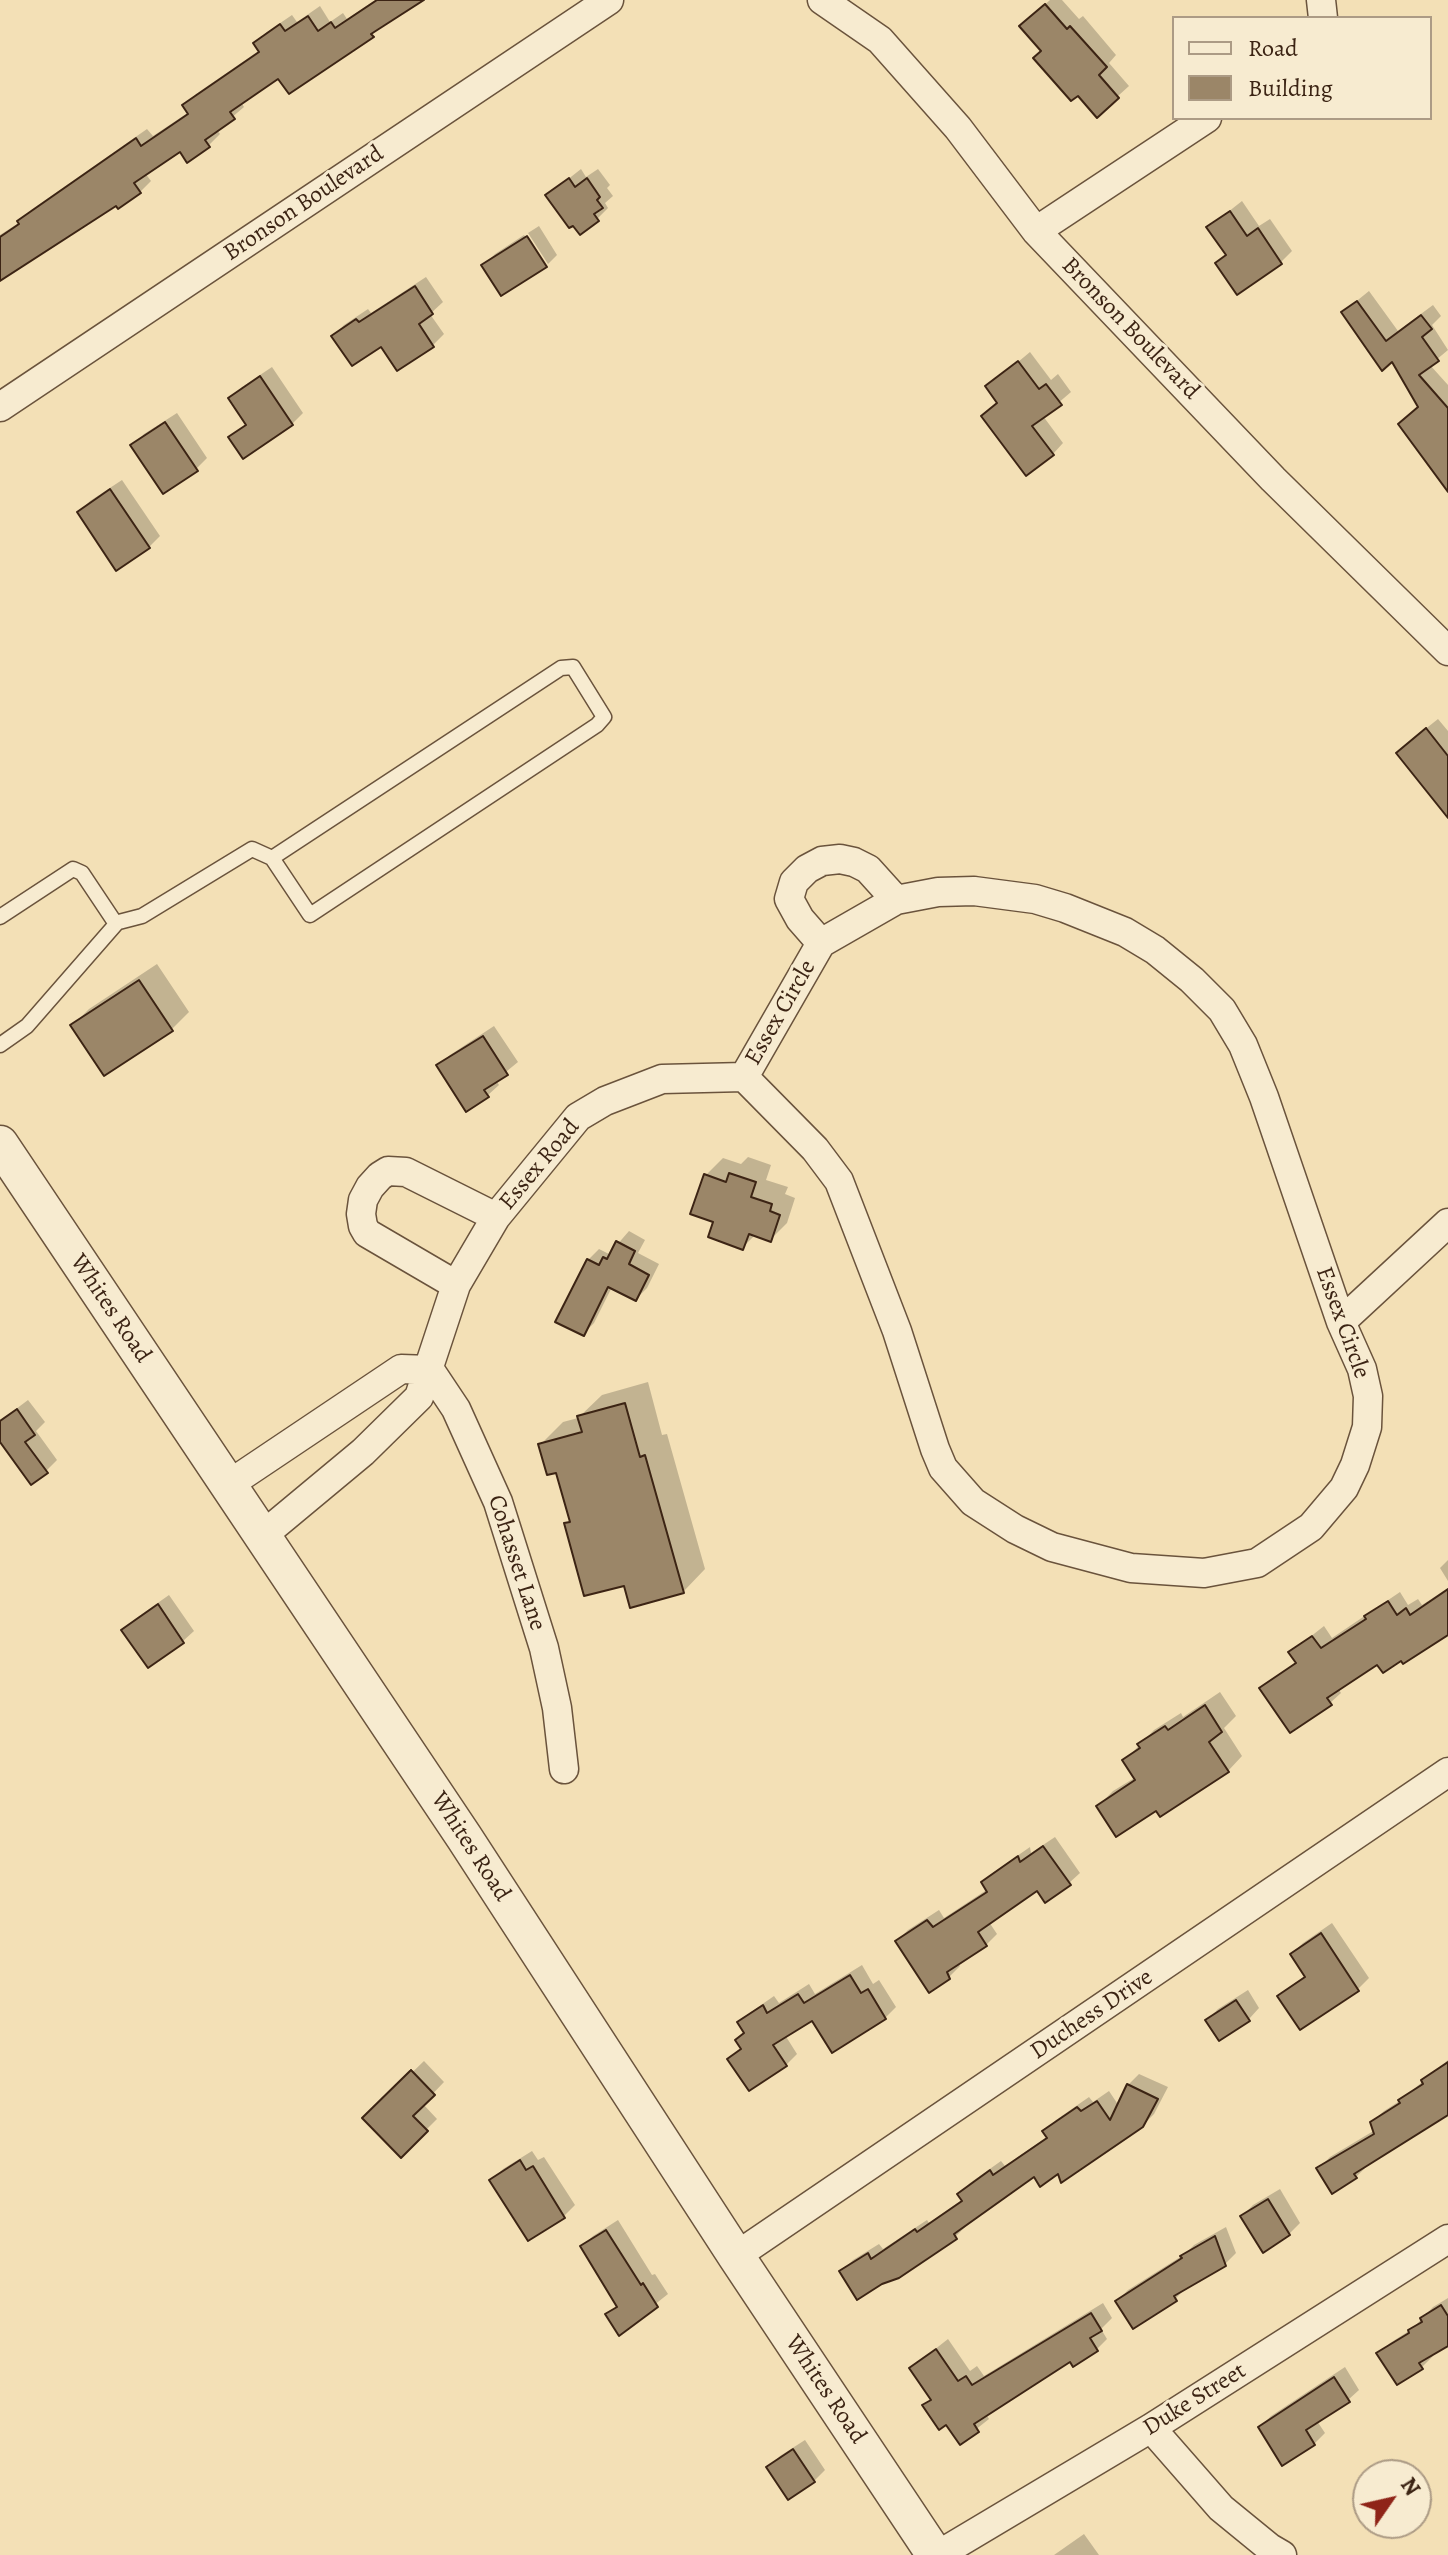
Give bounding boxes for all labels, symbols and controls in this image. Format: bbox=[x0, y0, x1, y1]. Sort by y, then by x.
legend bbox=[1172, 16, 1432, 120]
text: Road bbox=[1248, 32, 1298, 64]
text: Building bbox=[1248, 72, 1333, 104]
street label: Bronson Boulevard bbox=[219, 140, 389, 268]
street label: Bronson Boulevard bbox=[1055, 252, 1205, 406]
street label: Essex Circle bbox=[739, 955, 823, 1071]
street label: Essex Road bbox=[494, 1114, 586, 1216]
street label: Whites Road bbox=[63, 1249, 157, 1369]
street label: Essex Circle bbox=[1308, 1263, 1376, 1383]
street label: Cohasset Lane bbox=[481, 1492, 551, 1634]
street label: Whites Road bbox=[424, 1787, 516, 1907]
street label: Duchess Drive bbox=[1025, 1963, 1159, 2067]
street label: Whites Road bbox=[778, 2330, 872, 2450]
street label: Duke Street bbox=[1138, 2357, 1252, 2443]
north arrow bbox=[1352, 2459, 1432, 2539]
text: N bbox=[1393, 2472, 1427, 2502]

